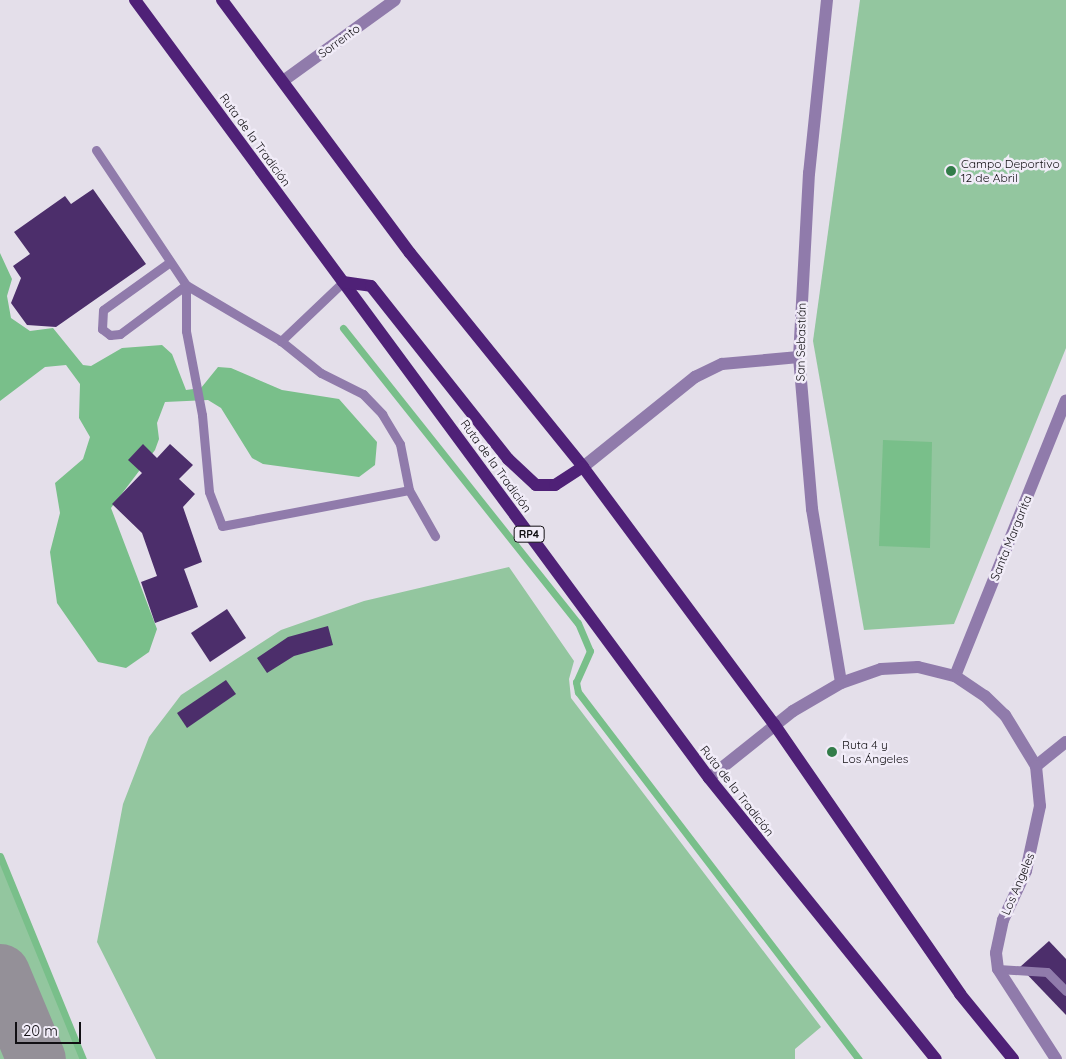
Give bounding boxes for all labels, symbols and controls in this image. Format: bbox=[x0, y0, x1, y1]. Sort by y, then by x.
street label: Sorrento bbox=[315, 21, 363, 61]
street label: Ruta de la Tradición bbox=[217, 91, 293, 189]
place label: Campo Deportivo 12 de Abril bbox=[961, 157, 1060, 185]
marker: Campo Deportivo 12 de Abril bbox=[945, 165, 957, 177]
street label: San Sebastián bbox=[793, 302, 809, 382]
street label: Ruta de la Tradición bbox=[458, 417, 534, 515]
street label: Santa Margarita bbox=[987, 493, 1035, 583]
road number: RP4 bbox=[513, 526, 545, 542]
place label: Ruta 4 y Los Ángeles bbox=[842, 738, 908, 766]
street label: Ruta de la Tradición bbox=[697, 743, 777, 839]
marker: Ruta 4 y Los Ángeles bbox=[826, 746, 838, 758]
street label: Los Angeles bbox=[998, 851, 1038, 917]
scale bar bbox=[18, 1012, 84, 1044]
text: 20 m bbox=[23, 1021, 58, 1040]

